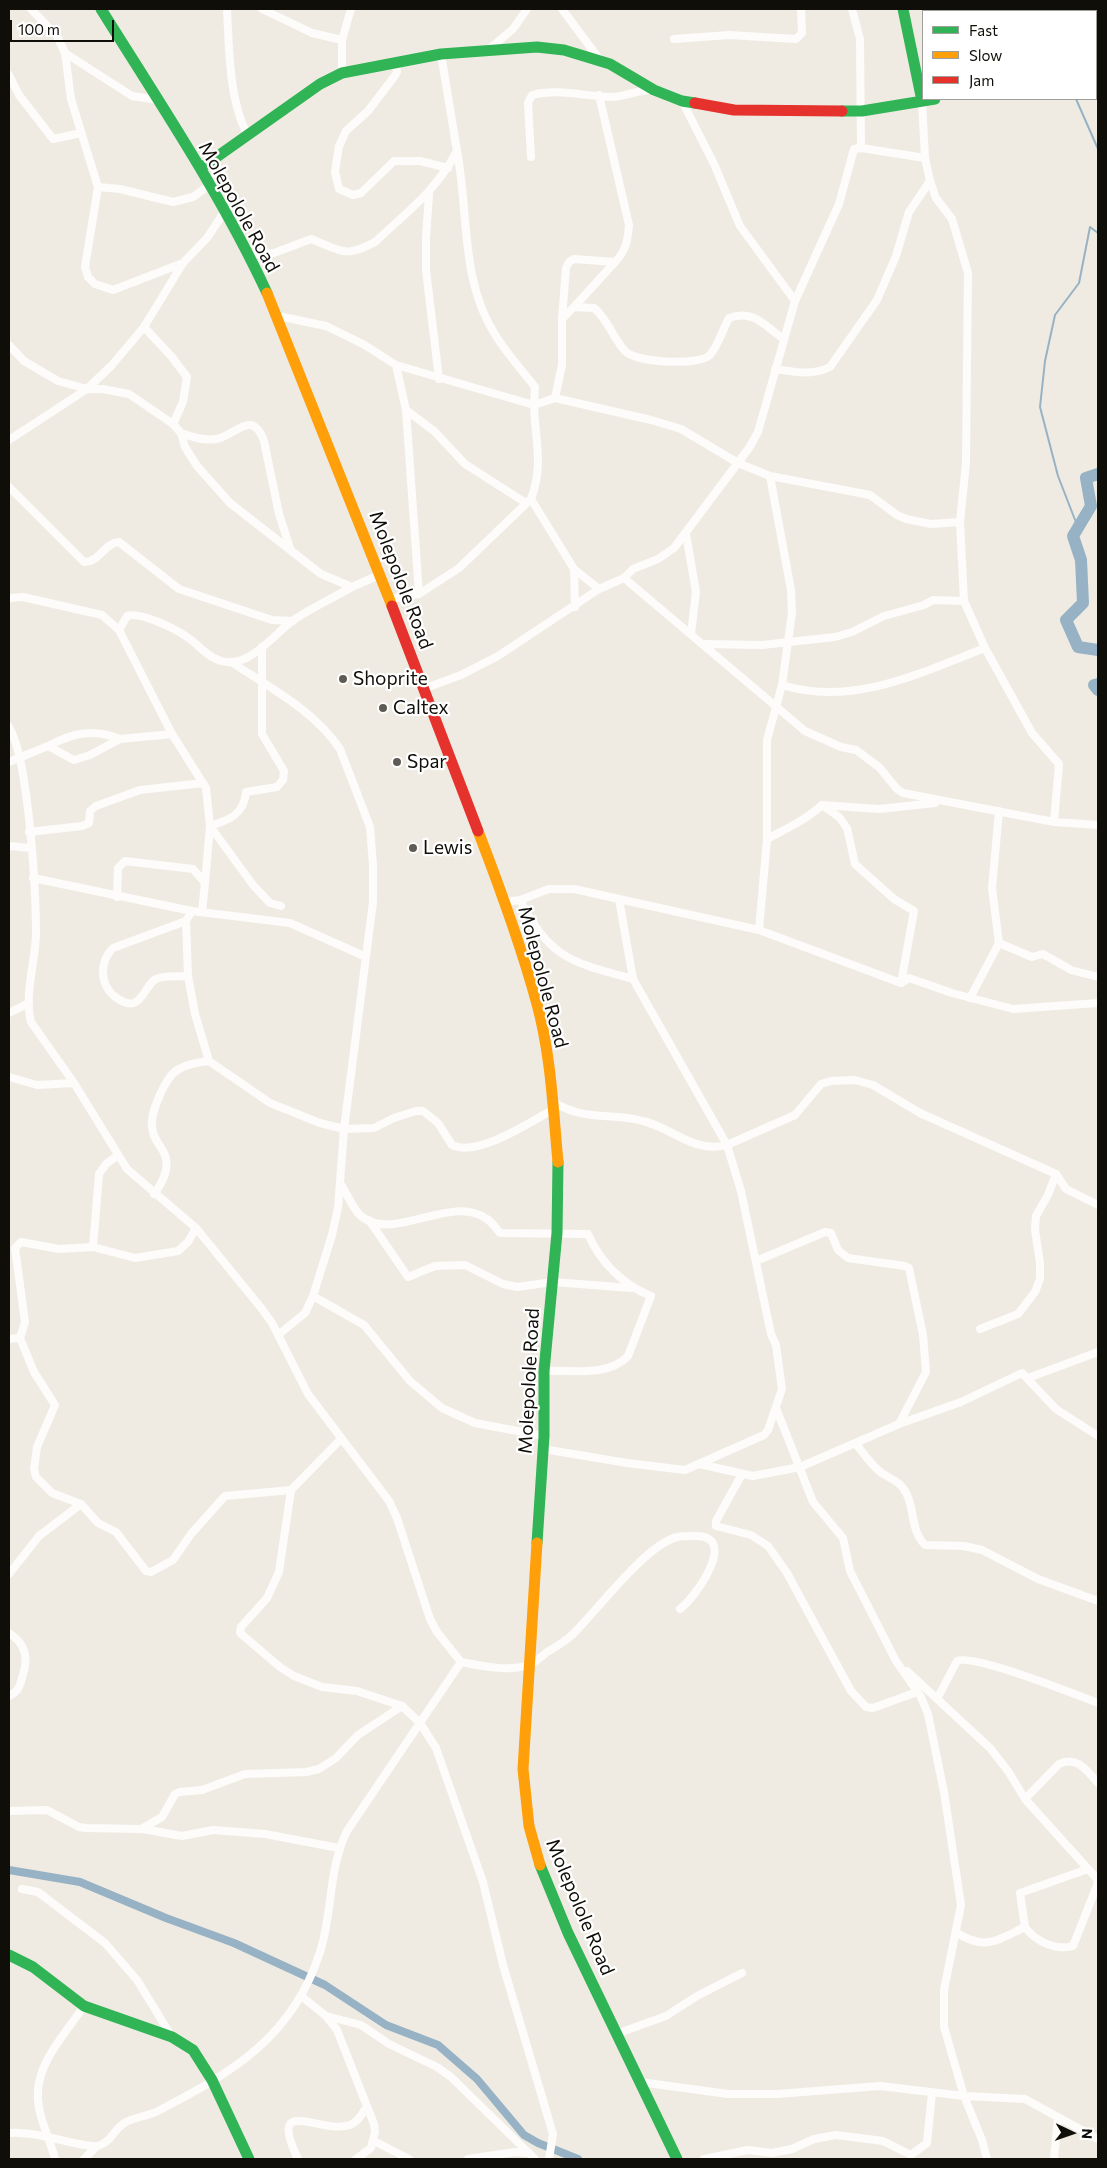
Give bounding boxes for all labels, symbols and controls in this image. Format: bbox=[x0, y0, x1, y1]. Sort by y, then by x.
scale bar bbox=[12, 10, 116, 42]
legend bbox=[922, 10, 1097, 100]
text: 100 m bbox=[18, 20, 60, 38]
text: Fast bbox=[969, 21, 998, 39]
text: Slow bbox=[969, 46, 1002, 64]
text: Jam bbox=[969, 71, 994, 89]
street label: Molepolole Road bbox=[194, 138, 284, 276]
street label: Molepolole Road bbox=[364, 508, 438, 652]
place label: Shoprite bbox=[353, 668, 428, 690]
marker: Shoprite bbox=[337, 673, 349, 685]
place label: Caltex bbox=[393, 697, 449, 719]
marker: Caltex bbox=[377, 702, 389, 714]
place label: Spar bbox=[407, 751, 447, 773]
marker: Spar bbox=[391, 756, 403, 768]
place label: Lewis bbox=[423, 837, 472, 859]
marker: Lewis bbox=[407, 842, 419, 854]
street label: Molepolole Road bbox=[513, 904, 573, 1050]
street label: Molepolole Road bbox=[514, 1308, 544, 1454]
street label: Molepolole Road bbox=[541, 1835, 619, 1979]
north arrow bbox=[1047, 2108, 1097, 2158]
text: N bbox=[1079, 2128, 1096, 2139]

